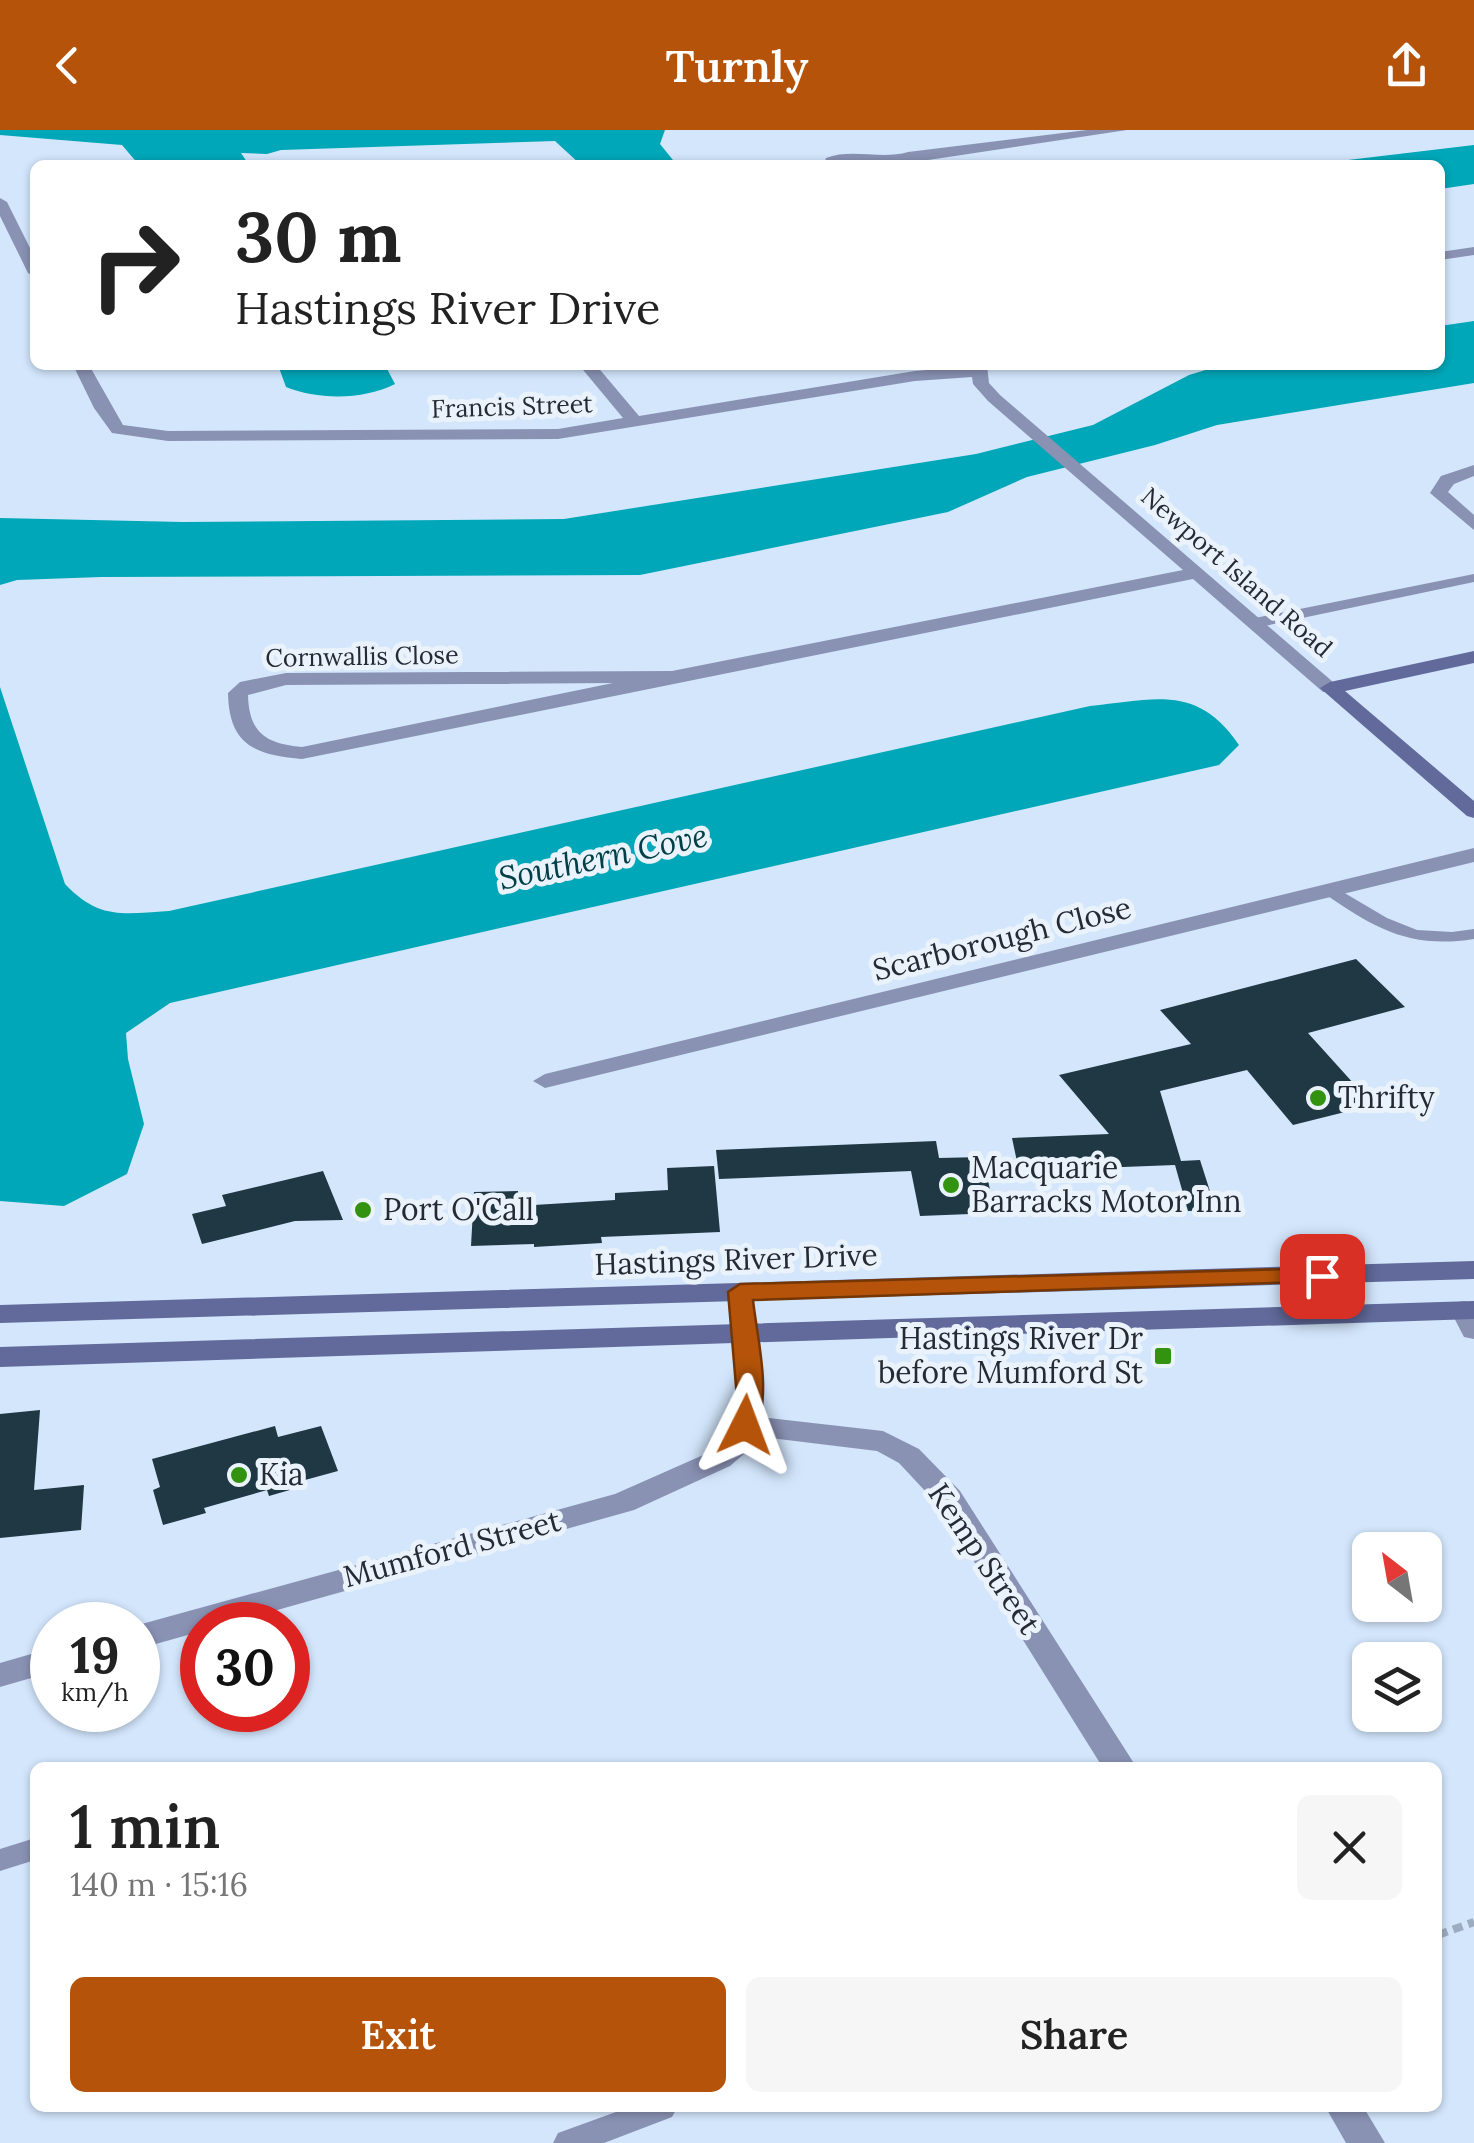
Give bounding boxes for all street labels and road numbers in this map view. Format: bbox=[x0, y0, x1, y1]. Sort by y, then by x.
street label: Francis Street bbox=[431, 387, 594, 425]
street label: Newport Island Road bbox=[1135, 480, 1339, 664]
street label: Cornwallis Close bbox=[265, 638, 459, 674]
street label: Scarborough Close bbox=[869, 888, 1135, 989]
street label: Hastings River Drive bbox=[594, 1235, 878, 1284]
street label: Kemp Street bbox=[920, 1476, 1049, 1641]
street label: Mumford Street bbox=[339, 1501, 565, 1595]

